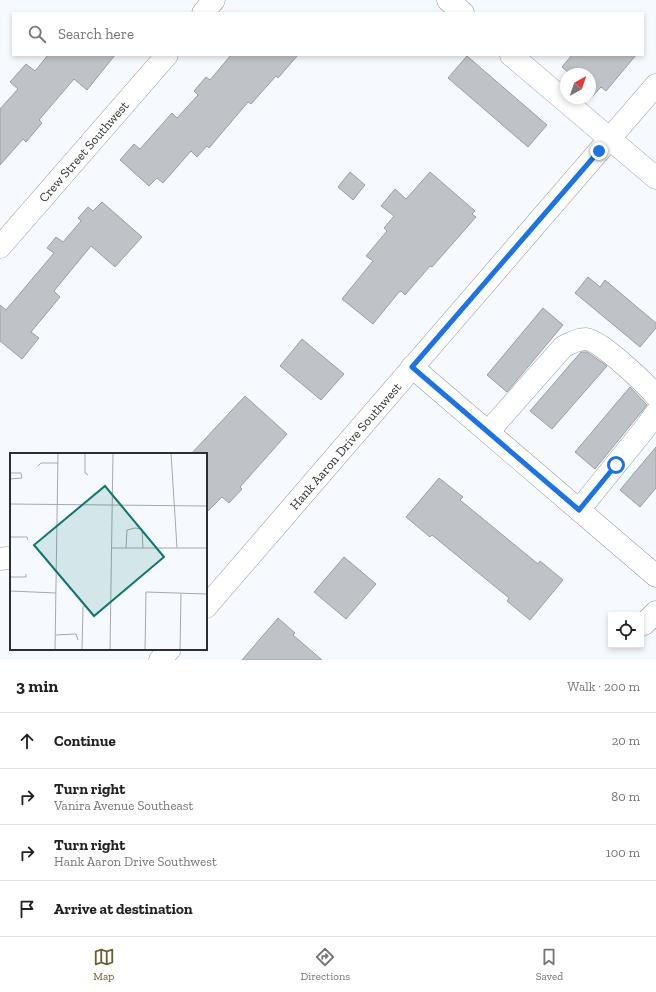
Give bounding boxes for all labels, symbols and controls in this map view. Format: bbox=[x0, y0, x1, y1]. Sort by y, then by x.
search box bbox=[12, 12, 644, 56]
icon: search bbox=[26, 23, 48, 45]
text: Search here bbox=[58, 25, 134, 43]
north arrow bbox=[560, 68, 596, 104]
street label: Crew Street Southwest bbox=[36, 98, 132, 205]
route end bbox=[590, 142, 608, 160]
street label: Hank Aaron Drive Southwest bbox=[287, 379, 404, 513]
inset map bbox=[10, 453, 207, 650]
route start bbox=[607, 456, 625, 474]
map controls bbox=[608, 612, 644, 648]
button: locate bbox=[608, 612, 644, 648]
text: 3 min bbox=[16, 676, 58, 696]
text: Walk · 200 m bbox=[567, 679, 640, 694]
icon: ahead bbox=[16, 730, 38, 752]
text: Continue bbox=[54, 732, 116, 750]
text: 20 m bbox=[612, 733, 640, 748]
text: Turn right bbox=[54, 780, 125, 798]
icon: right bbox=[16, 786, 38, 808]
text: 80 m bbox=[611, 789, 640, 804]
text: Vanira Avenue Southeast bbox=[54, 798, 193, 813]
text: Turn right bbox=[54, 836, 125, 854]
icon: right bbox=[16, 842, 38, 864]
text: 100 m bbox=[606, 845, 640, 860]
text: Hank Aaron Drive Southwest bbox=[54, 854, 217, 869]
icon: arrive bbox=[16, 898, 38, 920]
text: Arrive at destination bbox=[54, 900, 193, 918]
tab: Map bbox=[93, 946, 115, 983]
tab: Directions bbox=[300, 946, 350, 983]
tab: Saved bbox=[536, 946, 563, 983]

